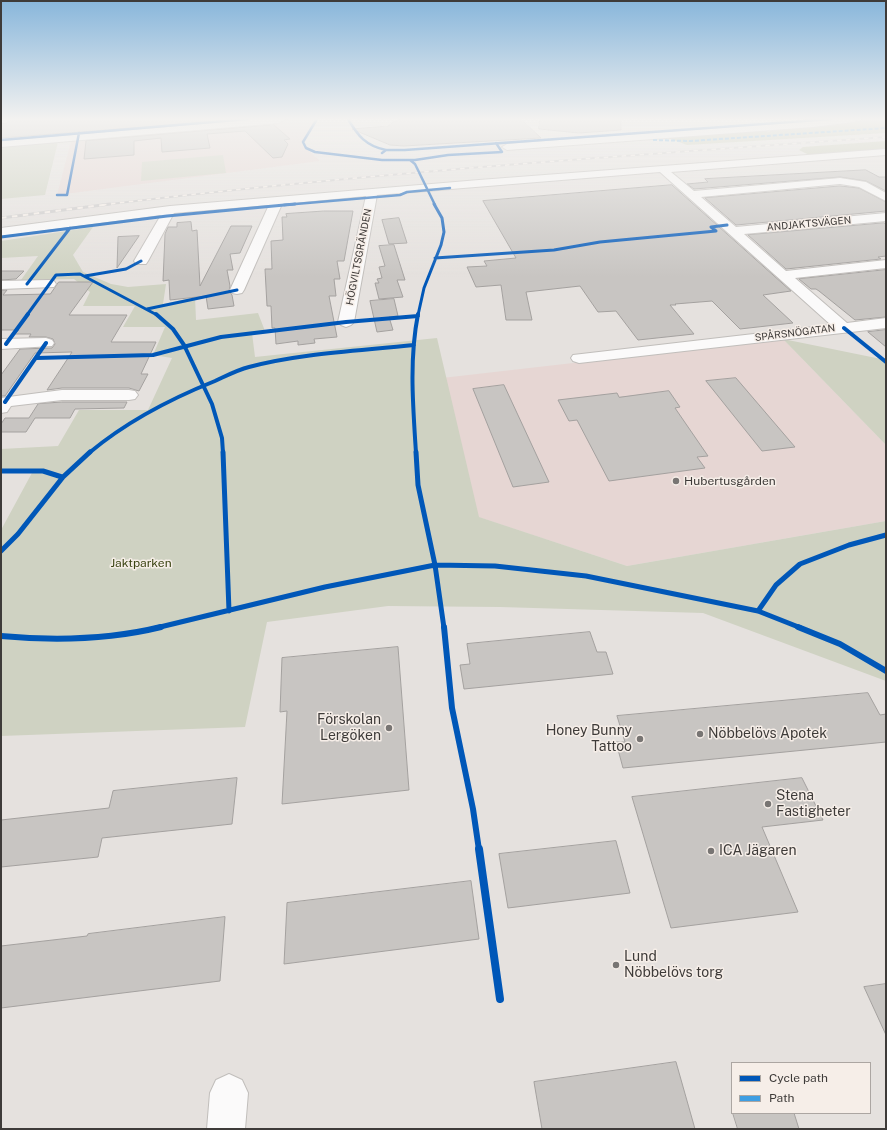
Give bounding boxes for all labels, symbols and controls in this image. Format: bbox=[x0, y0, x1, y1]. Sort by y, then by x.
street label: HÖGVILTSGRÄNDEN bbox=[344, 208, 374, 306]
street label: ANDJAKTSVÄGEN bbox=[766, 214, 852, 234]
street label: SPÅRSNÖGATAN bbox=[754, 322, 836, 344]
place label: Hubertusgården bbox=[684, 474, 776, 488]
marker: Hubertusgården bbox=[671, 476, 681, 486]
park label: Jaktparken bbox=[110, 556, 172, 570]
place label: Förskolan Lergöken bbox=[317, 712, 381, 744]
marker: Förskolan Lergöken bbox=[384, 723, 394, 733]
place label: Honey Bunny Tattoo bbox=[546, 723, 632, 756]
place label: Nöbbelövs Apotek bbox=[708, 726, 827, 742]
marker: Nöbbelövs Apotek bbox=[695, 729, 705, 739]
marker: Honey Bunny Tattoo bbox=[635, 734, 645, 744]
place label: Stena Fastigheter bbox=[776, 788, 851, 820]
marker: Stena Fastigheter bbox=[763, 799, 773, 809]
place label: ICA Jägaren bbox=[719, 843, 797, 859]
marker: ICA Jägaren bbox=[706, 846, 716, 856]
place label: Lund Nöbbelövs torg bbox=[624, 949, 723, 982]
marker: Lund Nöbbelövs torg bbox=[611, 960, 621, 970]
legend bbox=[731, 1062, 871, 1114]
text: Cycle path bbox=[769, 1071, 828, 1085]
text: Path bbox=[769, 1091, 795, 1105]

